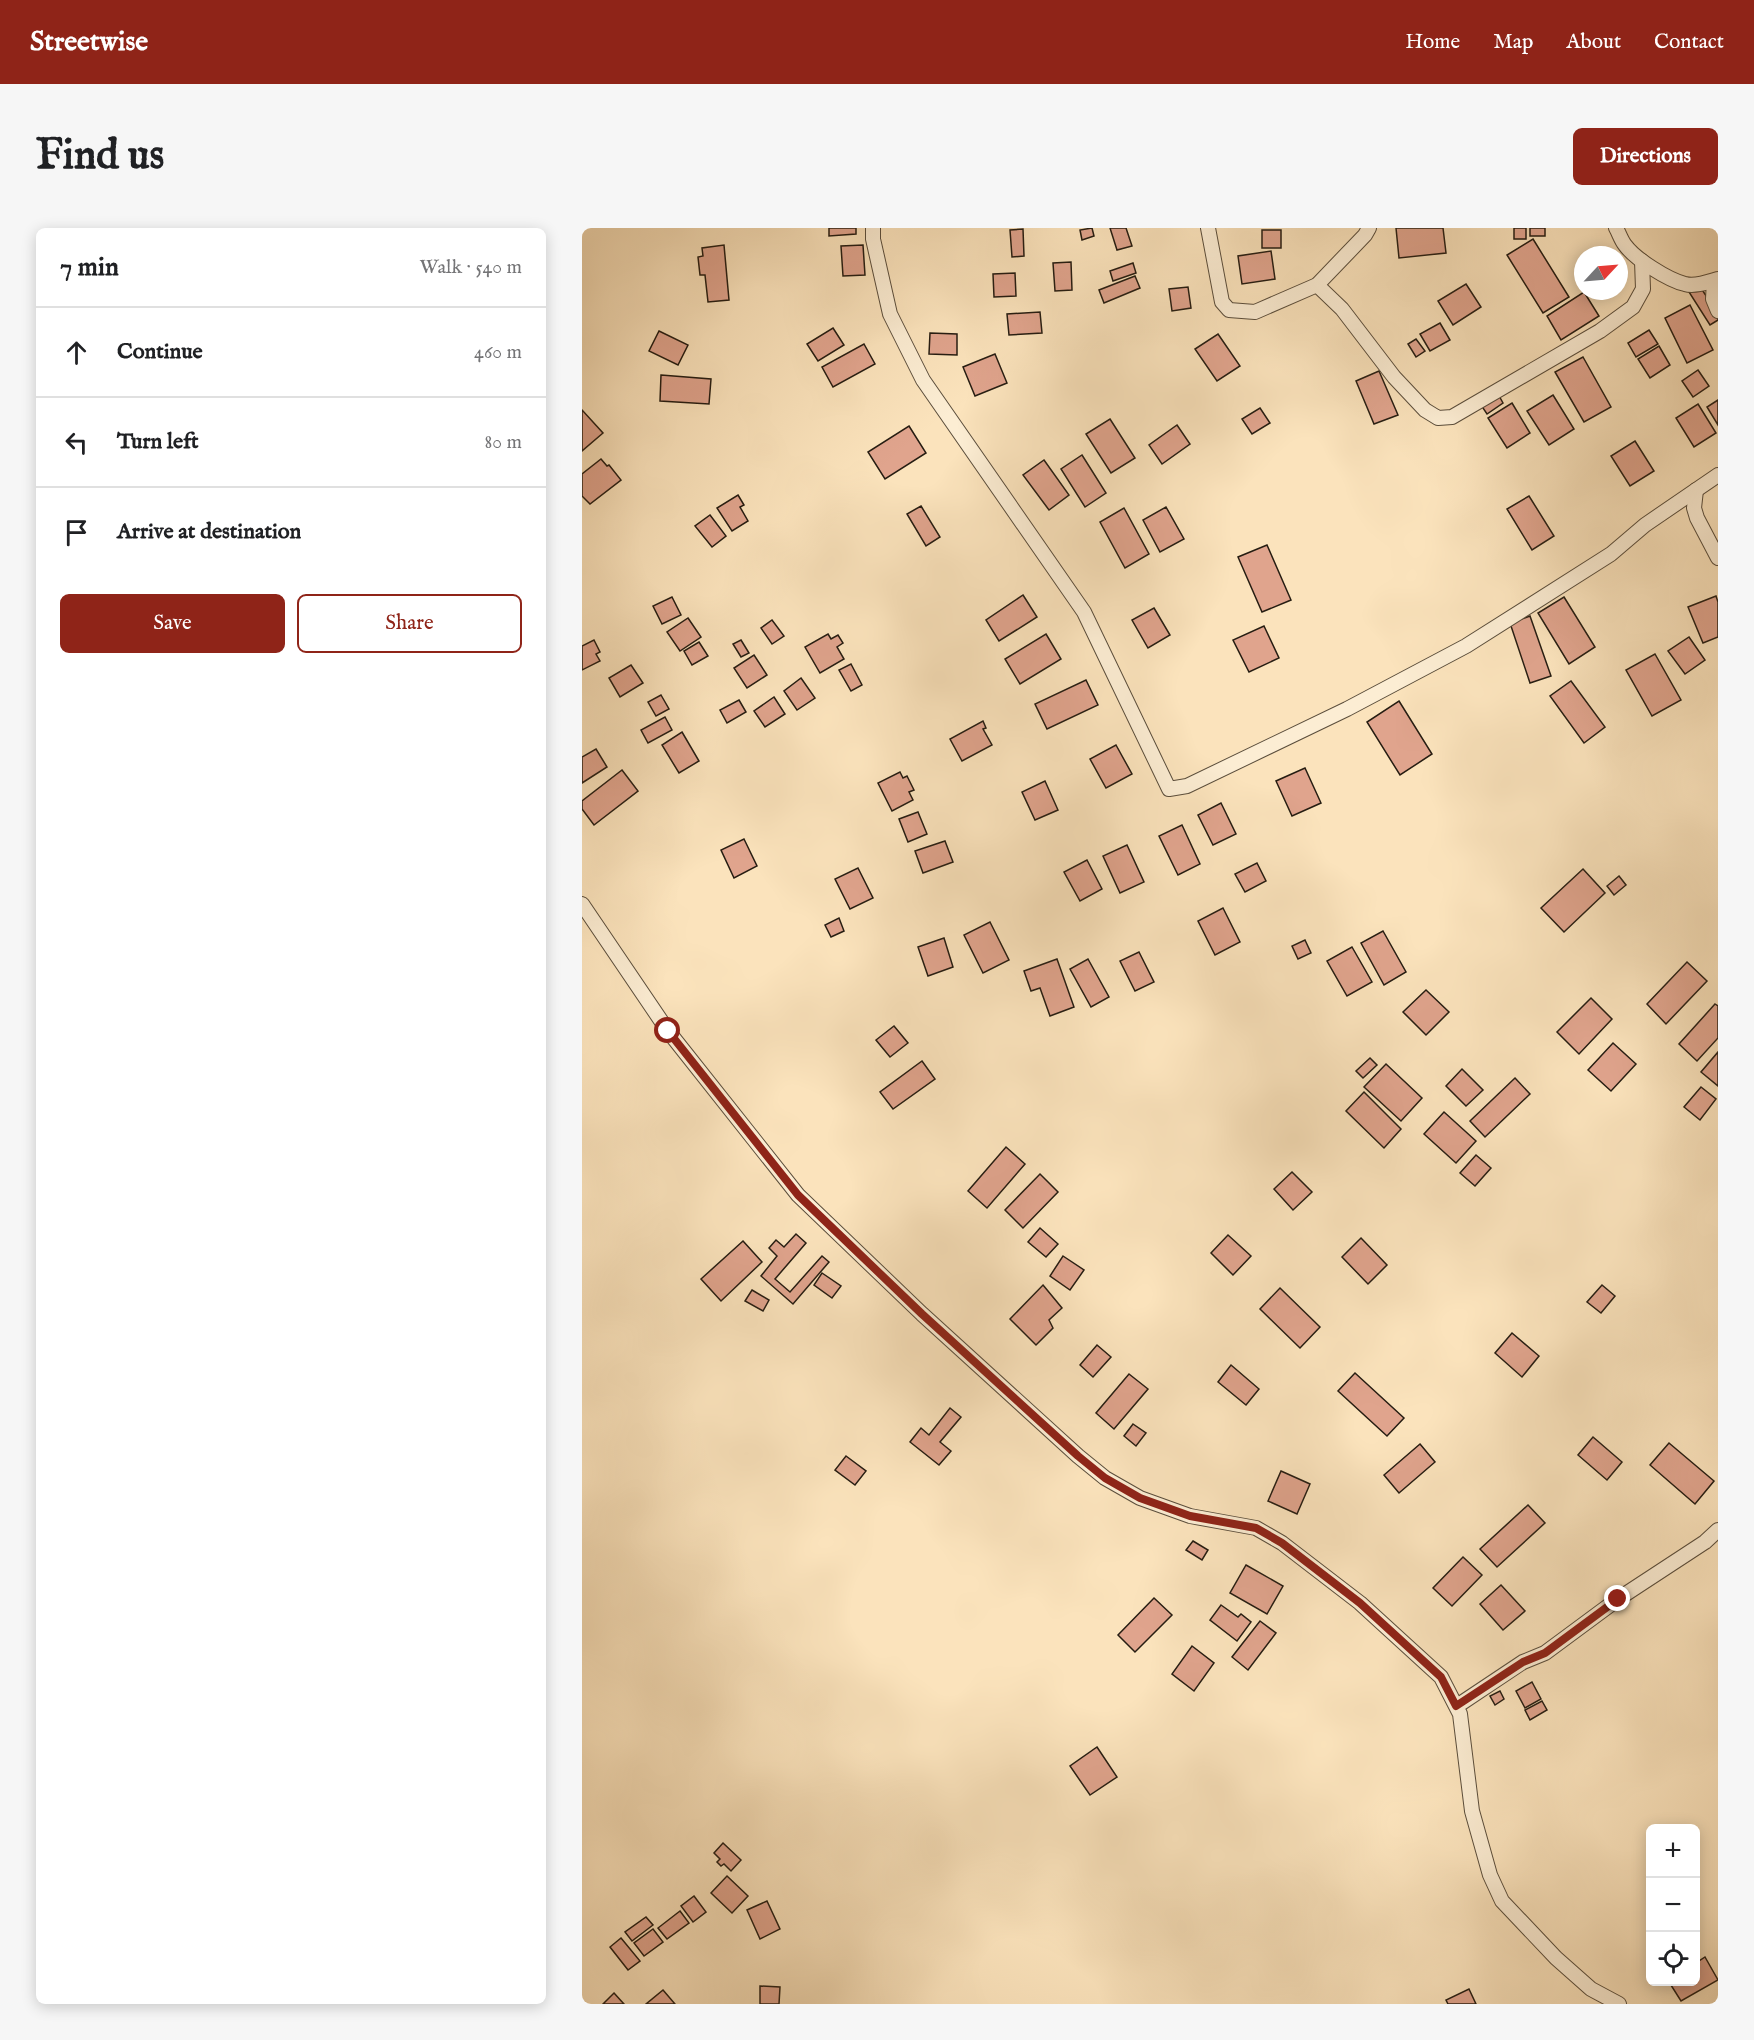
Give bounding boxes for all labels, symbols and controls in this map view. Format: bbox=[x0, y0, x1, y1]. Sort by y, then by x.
text: Streetwise bbox=[30, 25, 148, 60]
text: Home bbox=[1405, 29, 1460, 56]
text: Map bbox=[1493, 29, 1533, 56]
text: About bbox=[1566, 29, 1621, 56]
text: Contact bbox=[1654, 29, 1724, 56]
button: Directions bbox=[1573, 128, 1718, 185]
text: Find us bbox=[36, 130, 164, 183]
north arrow bbox=[1574, 246, 1628, 300]
text: 7 min bbox=[60, 251, 119, 284]
text: Walk · 540 m bbox=[420, 255, 522, 280]
icon: ahead bbox=[60, 336, 93, 369]
text: Continue bbox=[117, 338, 203, 366]
text: 460 m bbox=[474, 340, 522, 365]
icon: left bbox=[60, 426, 93, 459]
text: Turn left bbox=[117, 428, 199, 456]
text: 80 m bbox=[485, 430, 522, 455]
icon: arrive bbox=[60, 516, 93, 549]
text: Arrive at destination bbox=[117, 518, 301, 546]
button: Save bbox=[60, 594, 285, 653]
button: Share bbox=[297, 594, 522, 653]
route start bbox=[654, 1017, 680, 1043]
route end bbox=[1604, 1585, 1630, 1611]
map controls bbox=[1646, 1824, 1700, 1986]
button: + bbox=[1646, 1824, 1700, 1878]
button: − bbox=[1646, 1878, 1700, 1932]
button: locate bbox=[1646, 1932, 1700, 1986]

